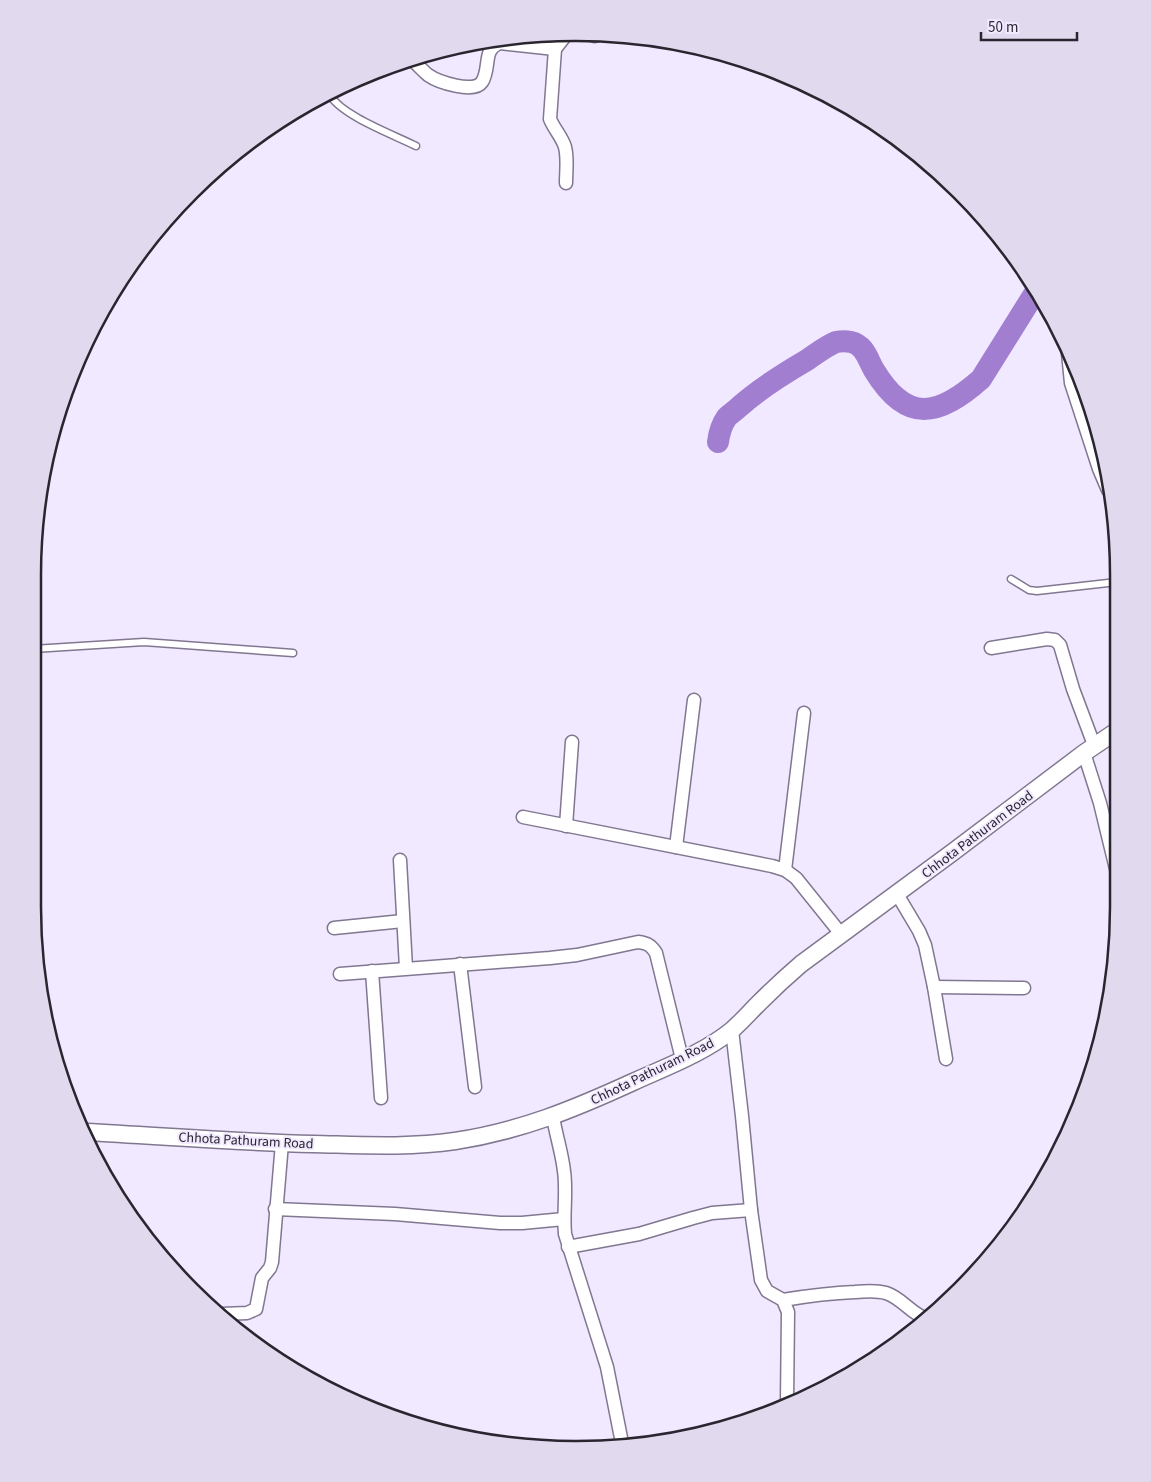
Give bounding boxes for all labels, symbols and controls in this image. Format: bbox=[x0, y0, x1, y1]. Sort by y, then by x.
scale bar bbox=[981, 10, 1077, 42]
text: 50 m bbox=[988, 17, 1018, 38]
street label: Chhota Pathuram Road bbox=[918, 786, 1038, 883]
street label: Chhota Pathuram Road bbox=[587, 1033, 718, 1110]
street label: Chhota Pathuram Road bbox=[178, 1127, 314, 1155]

